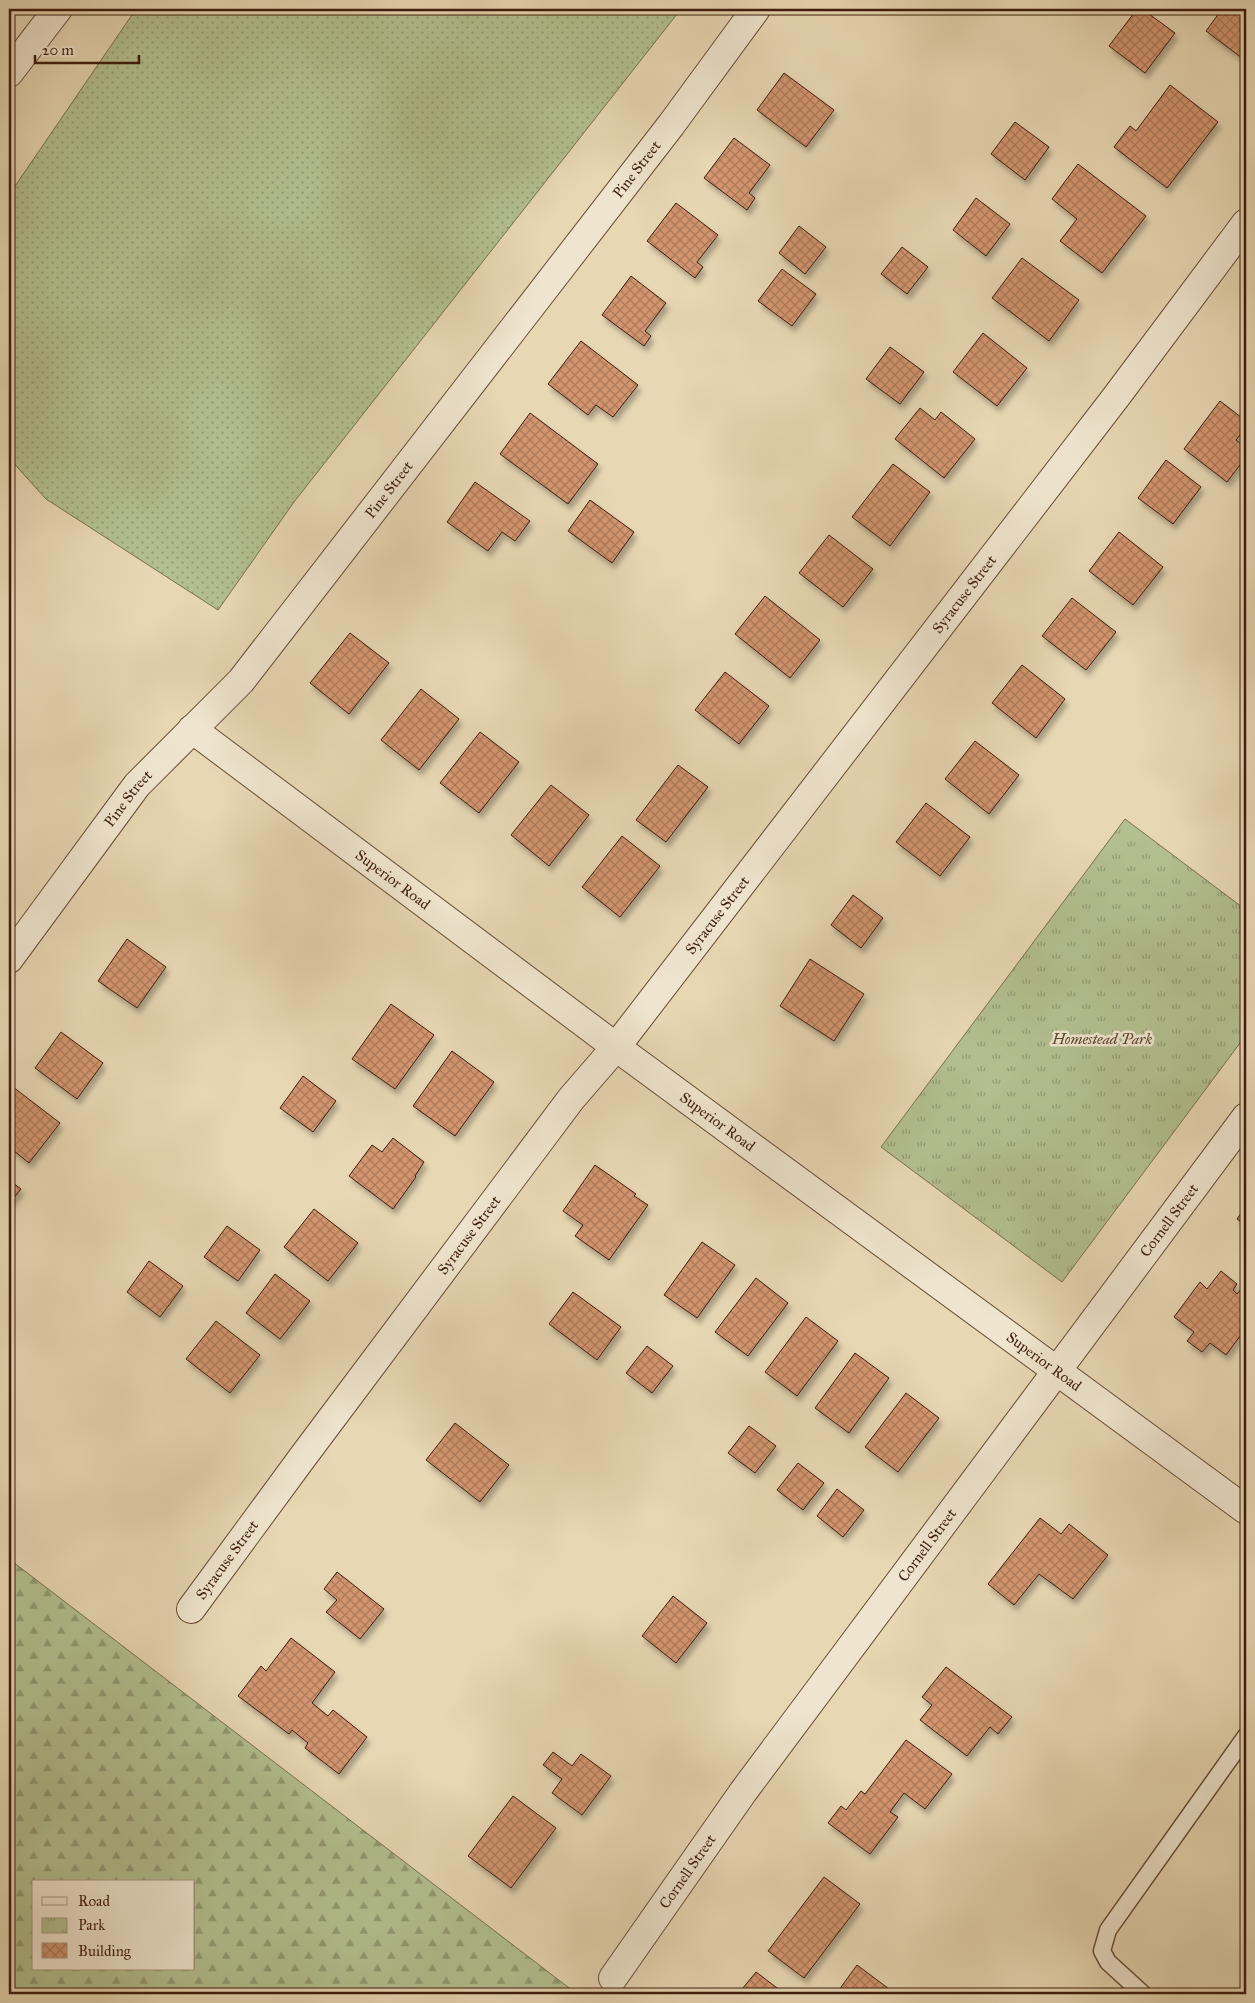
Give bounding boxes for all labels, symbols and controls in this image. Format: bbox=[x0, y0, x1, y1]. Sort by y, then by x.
scale bar bbox=[35, 32, 139, 64]
text: 20 m bbox=[42, 41, 74, 59]
street label: Pine Street bbox=[609, 136, 665, 202]
street label: Pine Street bbox=[361, 457, 417, 522]
street label: Syracuse Street bbox=[928, 551, 1001, 637]
street label: Pine Street bbox=[100, 766, 156, 830]
street label: Superior Road bbox=[352, 846, 434, 914]
street label: Syracuse Street bbox=[682, 872, 754, 958]
park label: Homestead Park bbox=[1051, 1030, 1152, 1048]
street label: Superior Road bbox=[677, 1088, 759, 1155]
street label: Cornell Street bbox=[1136, 1180, 1203, 1260]
street label: Syracuse Street bbox=[434, 1191, 505, 1278]
street label: Superior Road bbox=[1003, 1328, 1085, 1395]
street label: Cornell Street bbox=[894, 1504, 961, 1585]
street label: Syracuse Street bbox=[192, 1516, 263, 1603]
street label: Cornell Street bbox=[655, 1830, 720, 1912]
legend bbox=[32, 1880, 195, 1970]
text: Road bbox=[78, 1892, 110, 1910]
text: Park bbox=[78, 1916, 105, 1934]
text: Building bbox=[78, 1942, 132, 1960]

